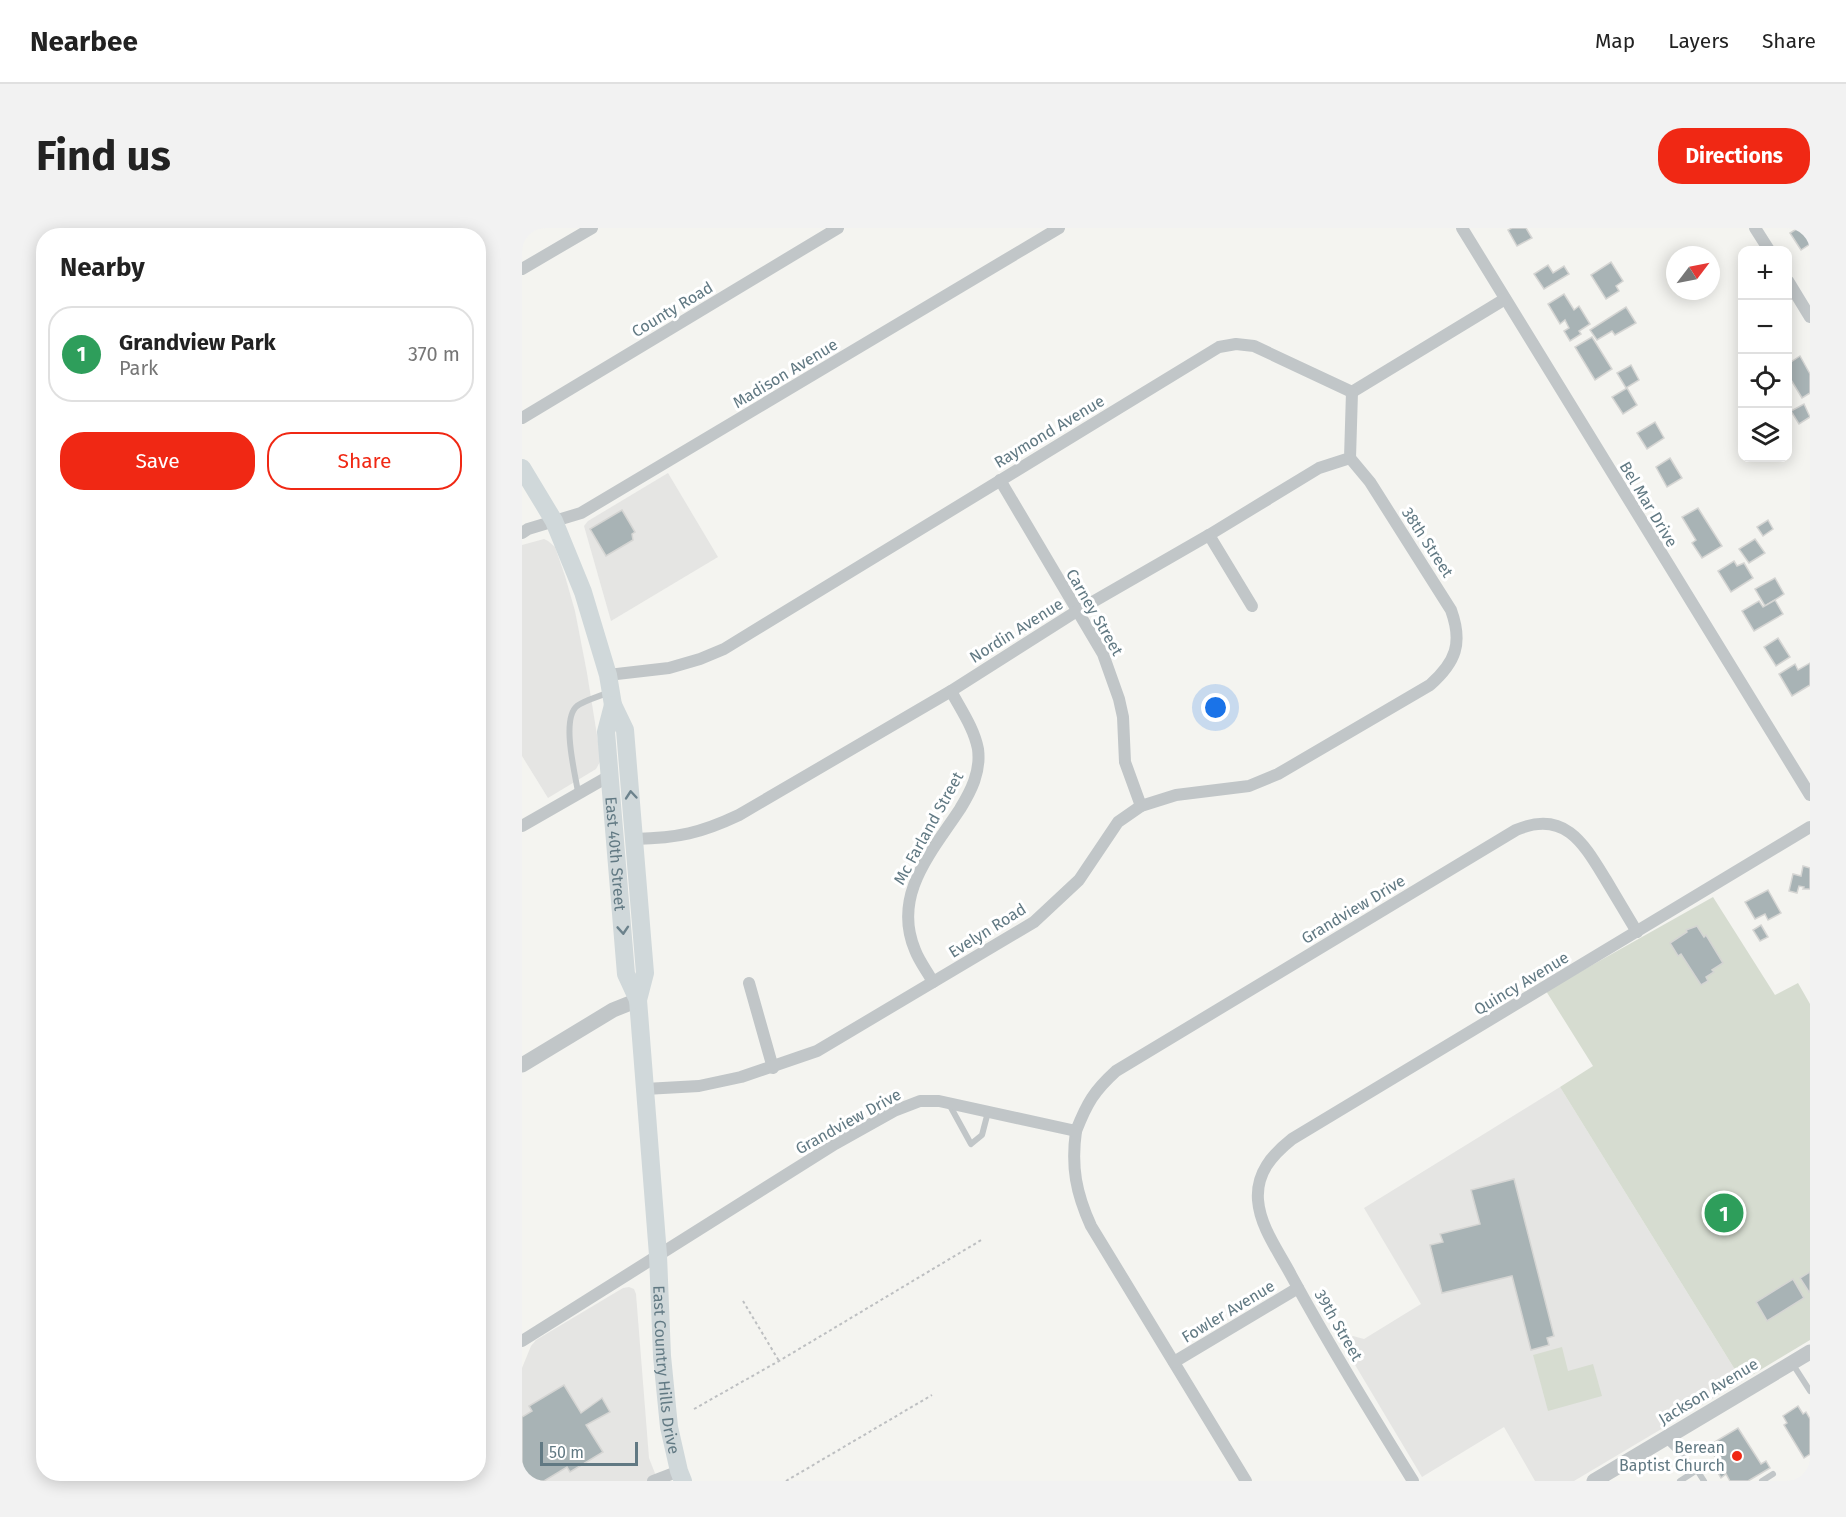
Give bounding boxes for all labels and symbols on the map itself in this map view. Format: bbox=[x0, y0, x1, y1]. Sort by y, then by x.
north arrow bbox=[1666, 246, 1720, 300]
street label: County Road bbox=[628, 278, 716, 341]
street label: Madison Avenue bbox=[729, 335, 841, 412]
street label: Raymond Avenue bbox=[991, 391, 1108, 472]
street label: Bel Mar Drive bbox=[1616, 458, 1682, 550]
street label: 38th Street bbox=[1398, 504, 1457, 581]
street label: Carney Street bbox=[1062, 565, 1127, 659]
street label: Nordin Avenue bbox=[966, 594, 1067, 667]
your location bbox=[1201, 693, 1230, 722]
street label: Mc Farland Street bbox=[890, 768, 967, 888]
one-way arrow bbox=[625, 791, 638, 800]
street label: East 40th Street bbox=[601, 796, 630, 912]
street label: Grandview Drive bbox=[1298, 871, 1409, 948]
street label: Evelyn Road bbox=[945, 899, 1029, 962]
one-way arrow bbox=[616, 926, 629, 935]
street label: Quincy Avenue bbox=[1470, 948, 1572, 1019]
street label: Grandview Drive bbox=[792, 1085, 904, 1158]
pin: 1 bbox=[1704, 1190, 1744, 1236]
street label: Fowler Avenue bbox=[1178, 1276, 1278, 1347]
street label: East Country Hills Drive bbox=[649, 1285, 684, 1456]
street label: 39th Street bbox=[1311, 1286, 1367, 1364]
street label: Jackson Avenue bbox=[1655, 1354, 1762, 1429]
place label: Berean Baptist Church bbox=[1619, 1438, 1725, 1475]
scale bar bbox=[540, 1439, 638, 1466]
marker: Berean Baptist Church bbox=[1730, 1449, 1744, 1463]

